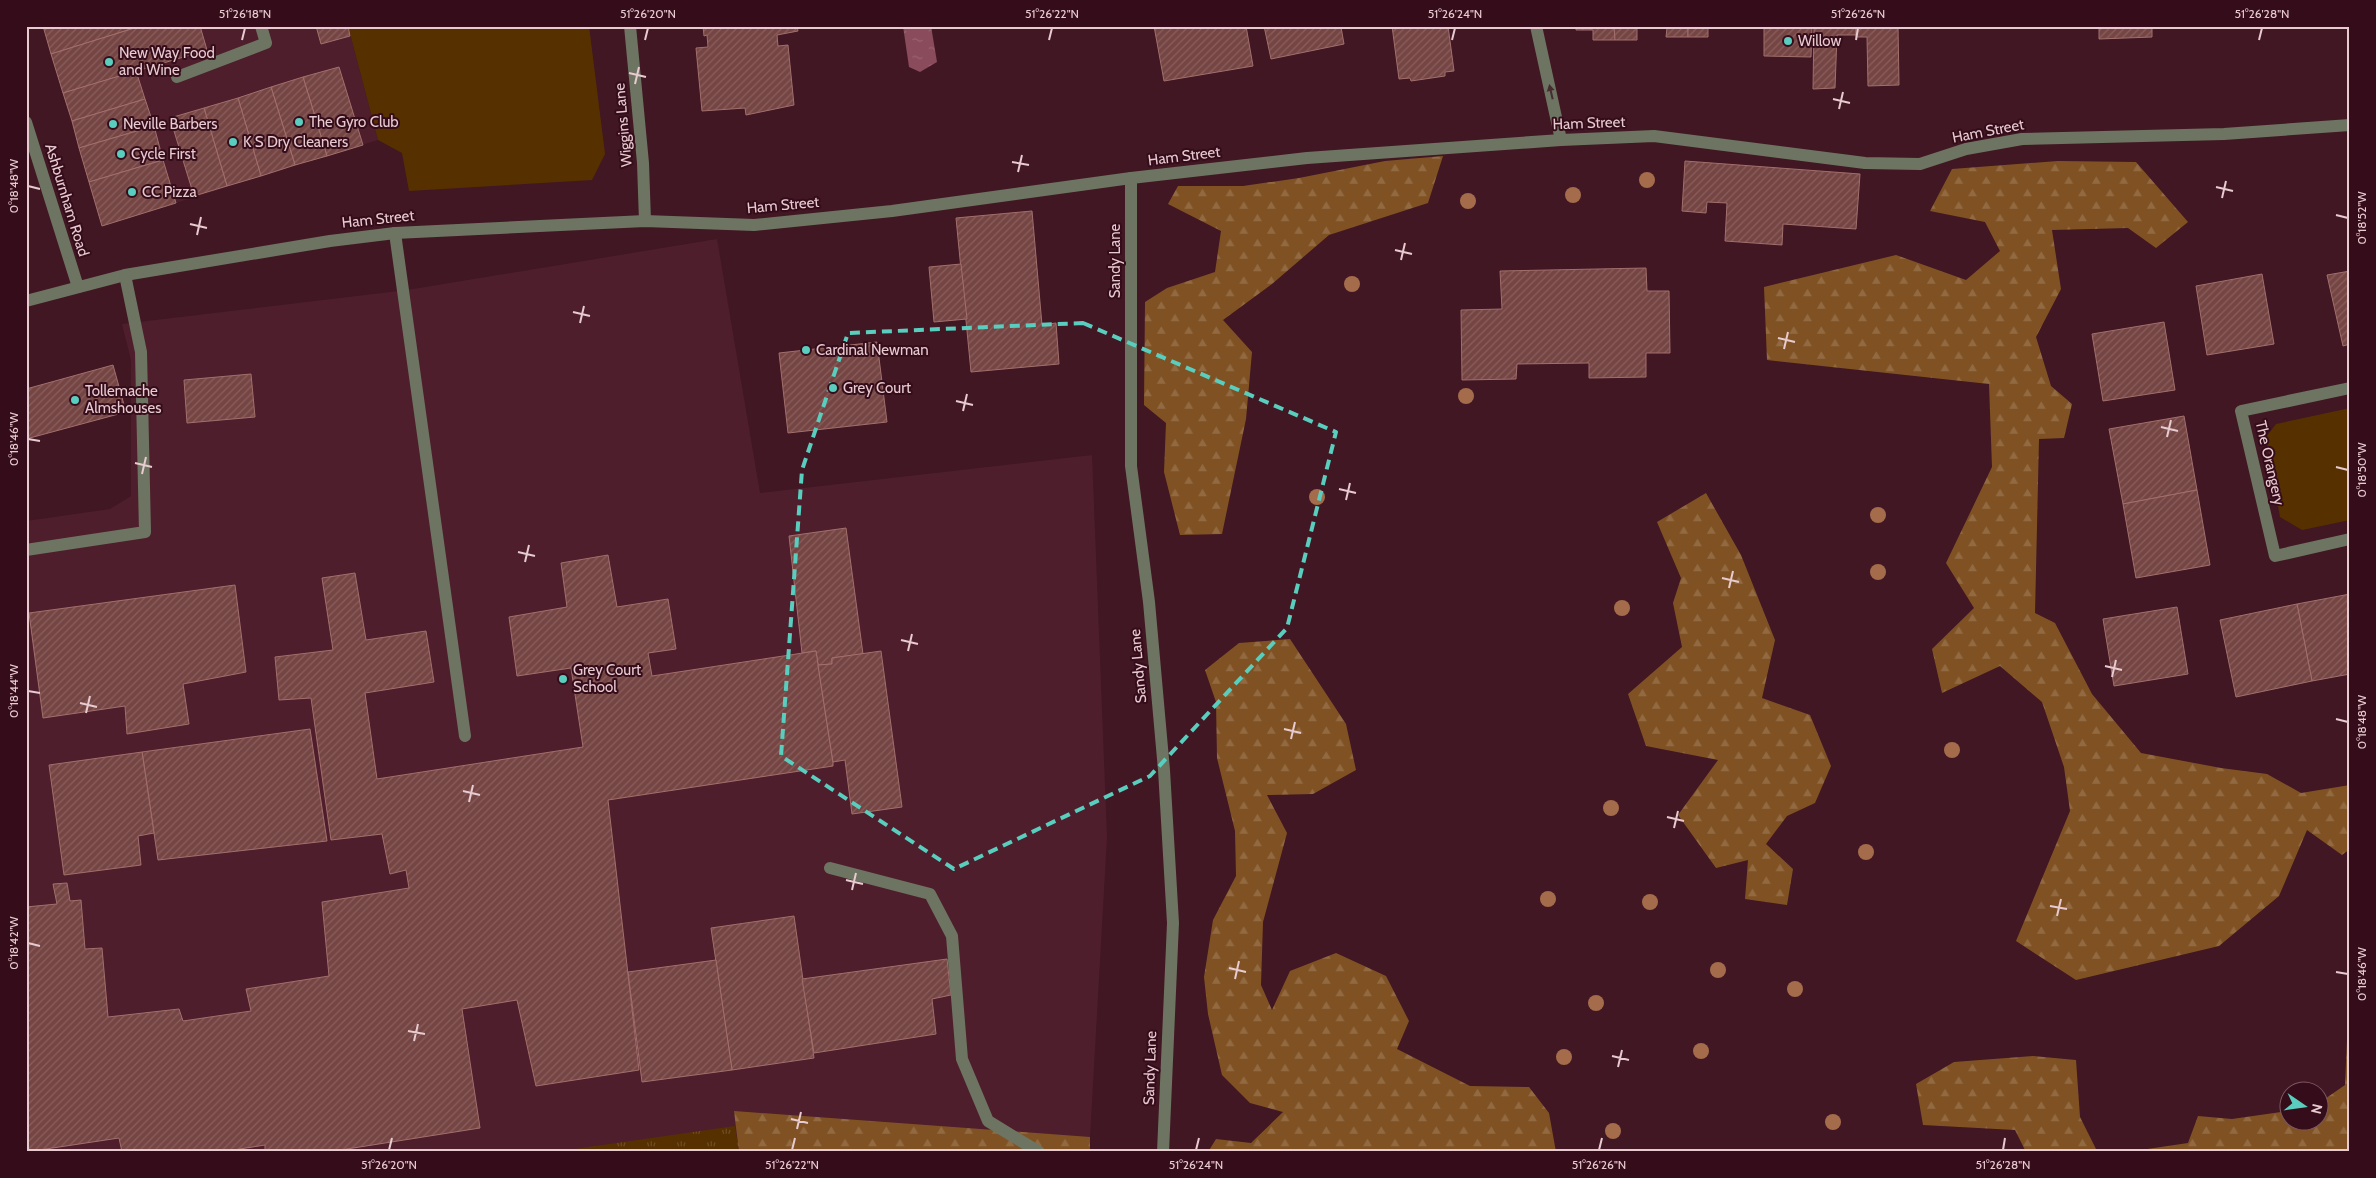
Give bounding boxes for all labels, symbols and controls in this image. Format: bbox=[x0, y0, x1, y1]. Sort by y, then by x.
text: 51°26'18"N bbox=[219, 6, 271, 21]
text: 51°26'20"N bbox=[620, 6, 676, 21]
text: 51°26'22"N bbox=[1025, 6, 1079, 21]
text: 51°26'24"N bbox=[1428, 6, 1482, 21]
text: 51°26'26"N bbox=[1831, 6, 1885, 21]
text: 51°26'28"N bbox=[2235, 6, 2289, 21]
place label: Willow bbox=[1798, 32, 1841, 50]
marker: Willow bbox=[1782, 35, 1794, 47]
place label: New Way Food and Wine bbox=[119, 44, 215, 79]
marker: New Way Food and Wine bbox=[103, 56, 115, 68]
street label: Wiggins Lane bbox=[610, 82, 636, 168]
one-way arrow bbox=[1546, 83, 1554, 99]
place label: The Gyro Club bbox=[309, 113, 399, 131]
street label: Ham Street bbox=[1552, 113, 1626, 133]
place label: Neville Barbers bbox=[123, 115, 217, 133]
street label: Ham Street bbox=[1951, 115, 2025, 147]
marker: The Gyro Club bbox=[293, 116, 305, 128]
marker: Neville Barbers bbox=[107, 118, 119, 130]
place label: K S Dry Cleaners bbox=[243, 133, 348, 151]
marker: K S Dry Cleaners bbox=[227, 136, 239, 148]
street label: Ashburnham Road bbox=[41, 141, 93, 259]
street label: Ham Street bbox=[1147, 143, 1221, 169]
place label: Cycle First bbox=[131, 145, 196, 163]
marker: Cycle First bbox=[115, 148, 127, 160]
text: 0°18'48"W bbox=[6, 158, 21, 213]
place label: CC Pizza bbox=[142, 183, 197, 201]
marker: CC Pizza bbox=[126, 186, 138, 198]
text: 0°18'52"W bbox=[2354, 191, 2369, 245]
street label: Ham Street bbox=[746, 193, 820, 217]
street label: Ham Street bbox=[341, 206, 415, 232]
street label: Sandy Lane bbox=[1106, 223, 1124, 298]
place label: Cardinal Newman bbox=[816, 341, 929, 359]
marker: Cardinal Newman bbox=[800, 344, 812, 356]
place label: Grey Court bbox=[843, 379, 911, 397]
place label: Tollemache Almshouses bbox=[85, 382, 161, 417]
marker: Grey Court bbox=[827, 382, 839, 394]
marker: Tollemache Almshouses bbox=[69, 394, 81, 406]
text: 0°18'46"W bbox=[6, 411, 21, 466]
street label: The Orangery bbox=[2252, 419, 2289, 507]
text: 0°18'50"W bbox=[2354, 442, 2369, 498]
street label: Sandy Lane bbox=[1126, 628, 1150, 704]
place label: Grey Court School bbox=[573, 661, 641, 696]
text: 0°18'44"W bbox=[6, 663, 21, 718]
marker: Grey Court School bbox=[557, 673, 569, 685]
text: 0°18'48"W bbox=[2354, 694, 2369, 749]
text: 0°18'42"W bbox=[6, 916, 21, 970]
text: 0°18'46"W bbox=[2354, 946, 2369, 1001]
street label: Sandy Lane bbox=[1140, 1030, 1160, 1105]
north arrow bbox=[2278, 1080, 2328, 1130]
text: N bbox=[2307, 1102, 2327, 1116]
text: 51°26'20"N bbox=[361, 1157, 417, 1172]
text: 51°26'22"N bbox=[765, 1157, 819, 1172]
text: 51°26'24"N bbox=[1169, 1157, 1223, 1172]
text: 51°26'26"N bbox=[1572, 1157, 1626, 1172]
text: 51°26'28"N bbox=[1976, 1157, 2030, 1172]

